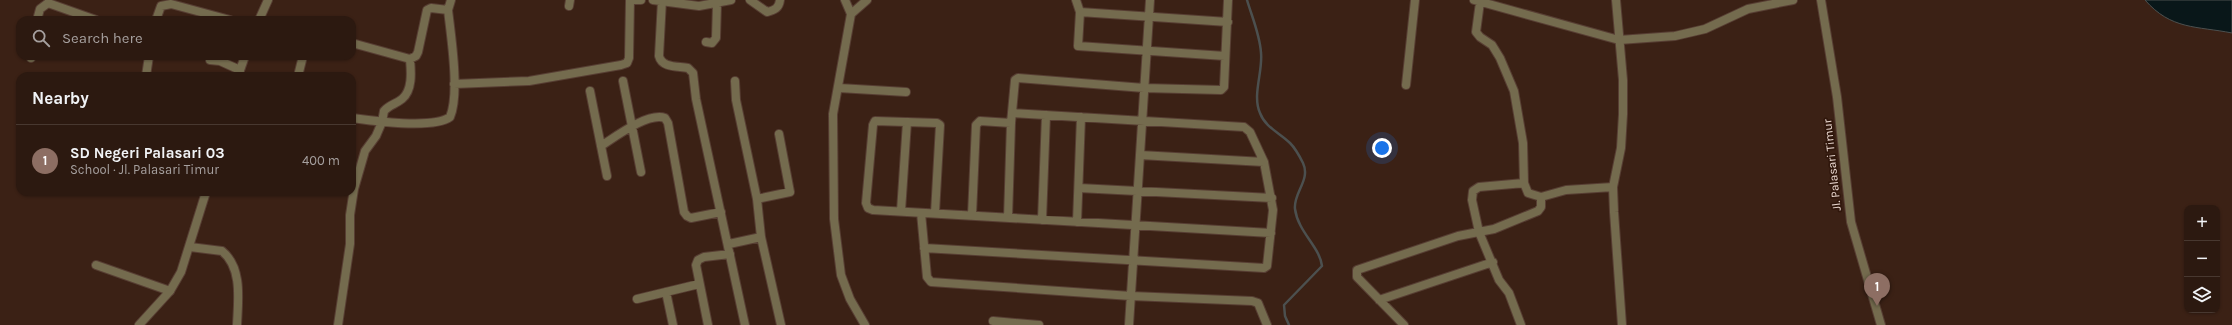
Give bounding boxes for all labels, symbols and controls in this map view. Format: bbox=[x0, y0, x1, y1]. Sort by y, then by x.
search box bbox=[16, 16, 356, 60]
icon: search bbox=[30, 27, 52, 49]
text: Search here bbox=[62, 29, 143, 47]
text: Nearby bbox=[32, 88, 89, 108]
street label: Jl. Palasari Timur bbox=[1820, 118, 1844, 212]
your location bbox=[1372, 138, 1392, 158]
text: SD Negeri Palasari 03 bbox=[70, 144, 225, 162]
text: 1 bbox=[43, 153, 47, 168]
text: 400 m bbox=[302, 153, 340, 168]
text: School · Jl. Palasari Timur bbox=[70, 162, 219, 177]
map controls bbox=[2184, 205, 2220, 313]
button: + bbox=[2184, 205, 2220, 241]
button: − bbox=[2184, 241, 2220, 277]
pin: 1 bbox=[1864, 273, 1890, 306]
button: layers bbox=[2184, 277, 2220, 313]

